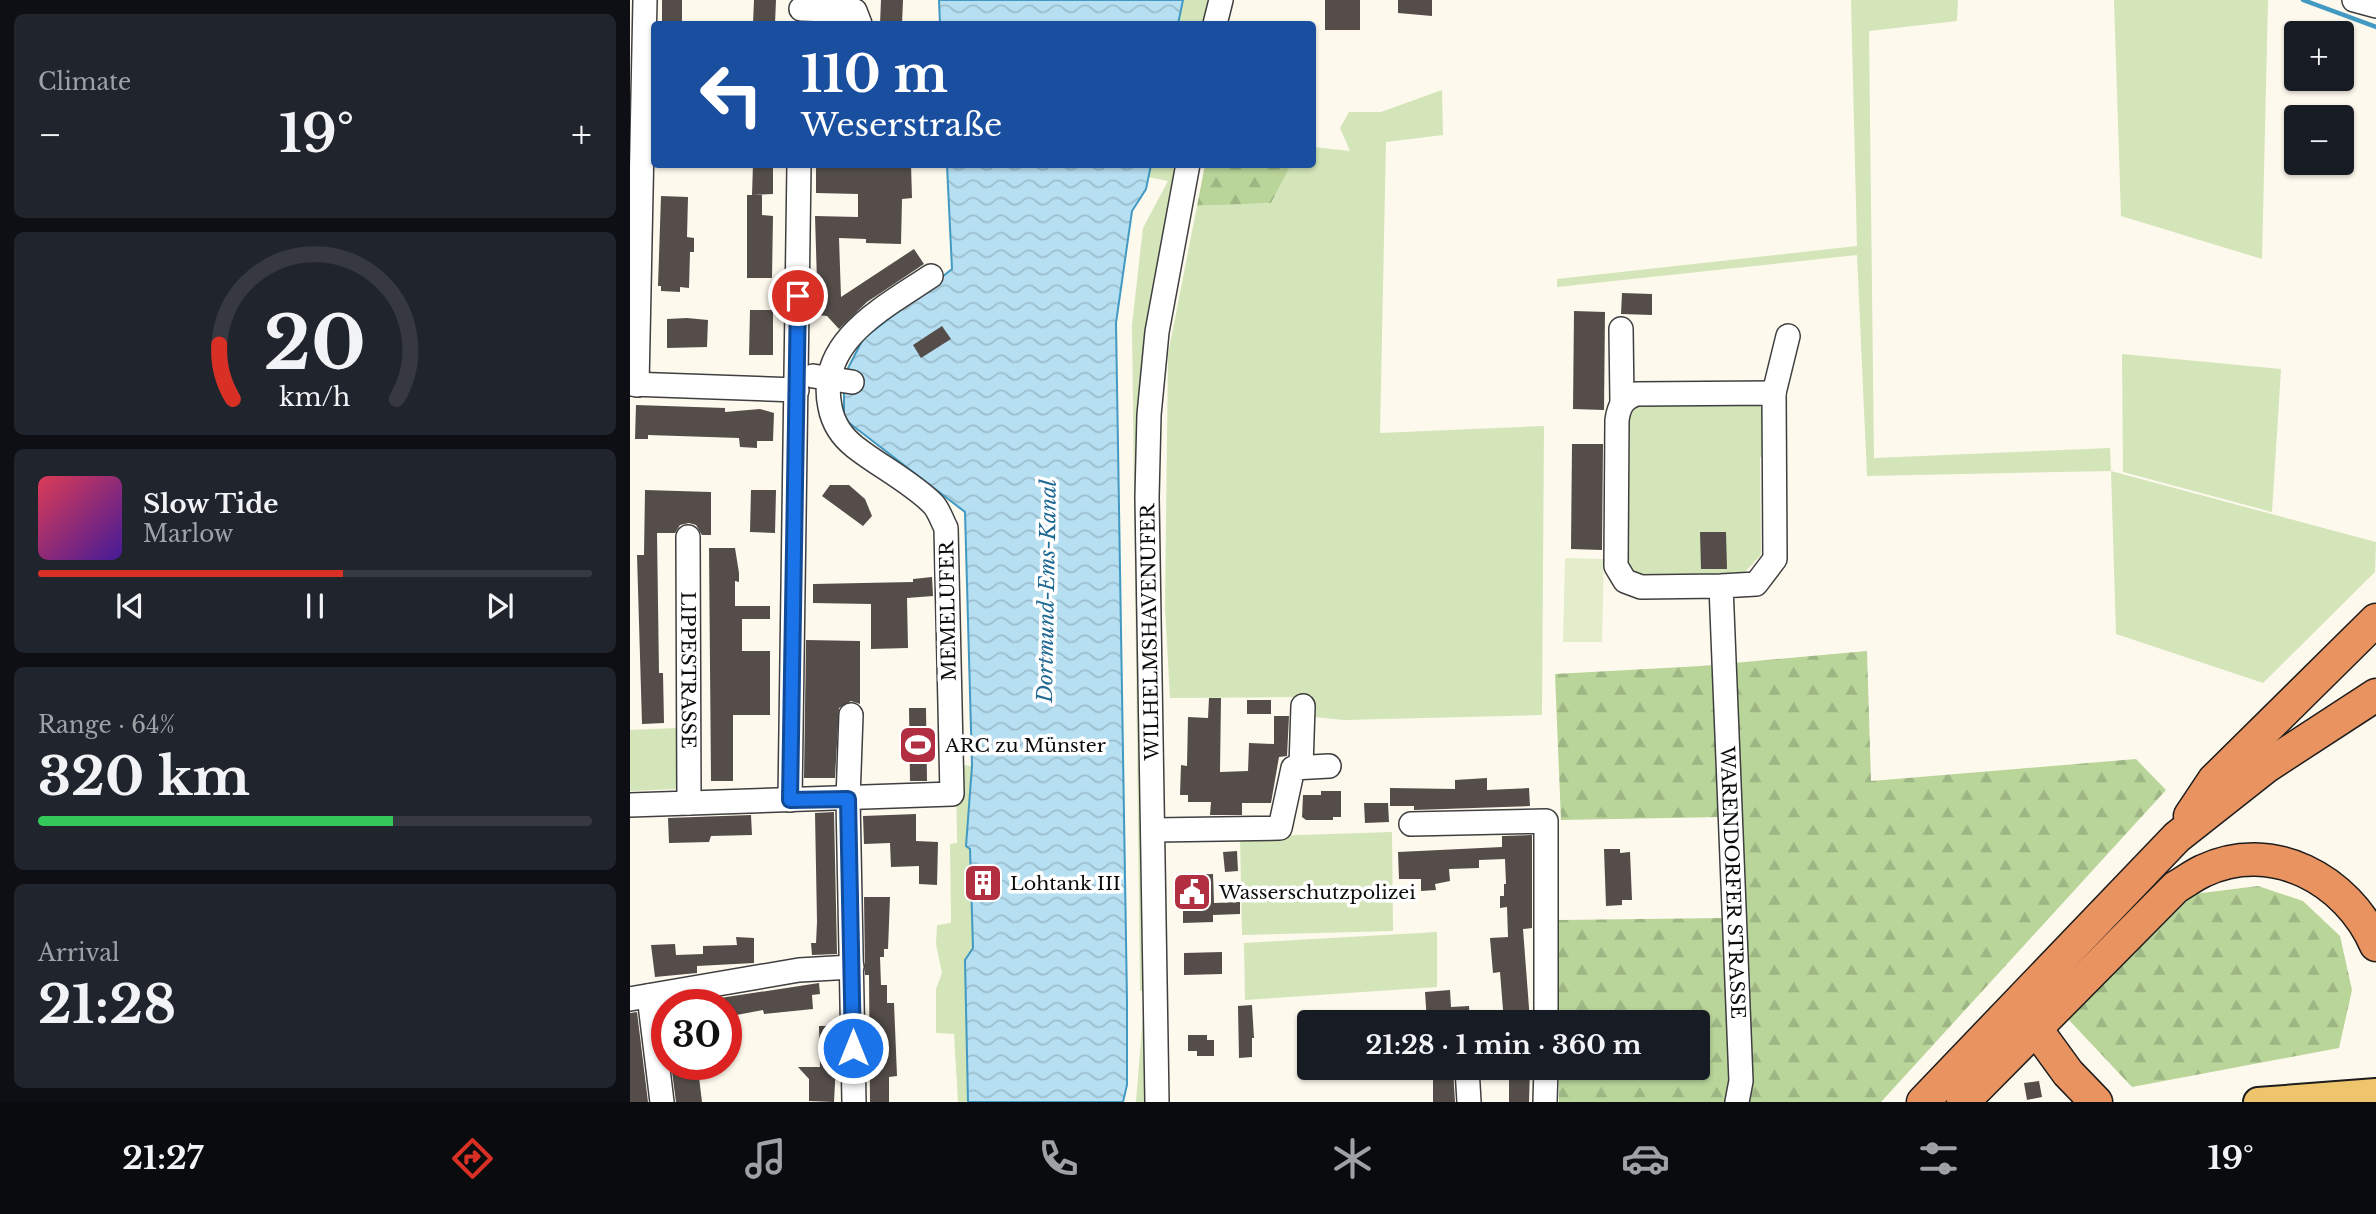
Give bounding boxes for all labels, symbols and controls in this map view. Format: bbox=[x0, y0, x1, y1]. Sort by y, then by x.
map controls bbox=[2284, 21, 2354, 175]
button: + bbox=[2284, 21, 2354, 91]
text: 110 m bbox=[801, 44, 948, 105]
icon: left bbox=[686, 49, 777, 140]
text: Climate bbox=[38, 68, 131, 96]
text: 19° bbox=[279, 102, 354, 166]
text: Weserstraße bbox=[801, 105, 1002, 145]
button: − bbox=[2284, 105, 2354, 175]
text: − bbox=[38, 111, 62, 158]
text: + bbox=[571, 111, 592, 158]
pin bbox=[768, 266, 828, 326]
icon: arrive bbox=[779, 277, 817, 315]
text: 20 bbox=[264, 299, 366, 390]
text: km/h bbox=[280, 382, 350, 413]
water label: Dortmund-Ems-Kanal bbox=[1032, 479, 1062, 704]
text: Slow Tide bbox=[143, 488, 279, 520]
street label: WILHELMSHAVENUFER bbox=[1136, 502, 1164, 762]
text: Marlow bbox=[143, 520, 233, 548]
street label: MEMELUFER bbox=[935, 540, 961, 681]
icon: previous bbox=[111, 587, 149, 625]
icon: pause bbox=[296, 587, 334, 625]
icon: next bbox=[481, 587, 519, 625]
street label: LIPPESTRASSE bbox=[677, 591, 700, 749]
text: Range · 64% bbox=[38, 711, 175, 739]
sports icon: ARC zu Münster bbox=[897, 724, 939, 766]
place label: ARC zu Münster bbox=[944, 734, 1106, 757]
text: 320 km bbox=[38, 745, 250, 809]
street label: WARENDORFER STRASSE bbox=[1716, 745, 1750, 1019]
building icon: Lohtank III bbox=[962, 862, 1004, 904]
public building icon: Wasserschutzpolizei bbox=[1171, 871, 1213, 913]
place label: Lohtank III bbox=[1010, 872, 1121, 895]
place label: Wasserschutzpolizei bbox=[1218, 881, 1416, 904]
text: Arrival bbox=[38, 939, 119, 967]
text: 21:28 bbox=[38, 973, 176, 1037]
speed limit sign: 30 bbox=[651, 989, 742, 1080]
position arrow bbox=[816, 1011, 890, 1085]
text: 21:28 · 1 min · 360 m bbox=[1365, 1029, 1642, 1061]
icon: directions bbox=[448, 1134, 497, 1183]
icon: music bbox=[741, 1134, 790, 1183]
icon: phone bbox=[1034, 1134, 1083, 1183]
icon: climate bbox=[1328, 1134, 1377, 1183]
icon: car bbox=[1621, 1134, 1670, 1183]
icon: filters bbox=[1914, 1134, 1963, 1183]
text: 21:27 bbox=[122, 1138, 203, 1178]
text: 19° bbox=[2208, 1138, 2254, 1178]

